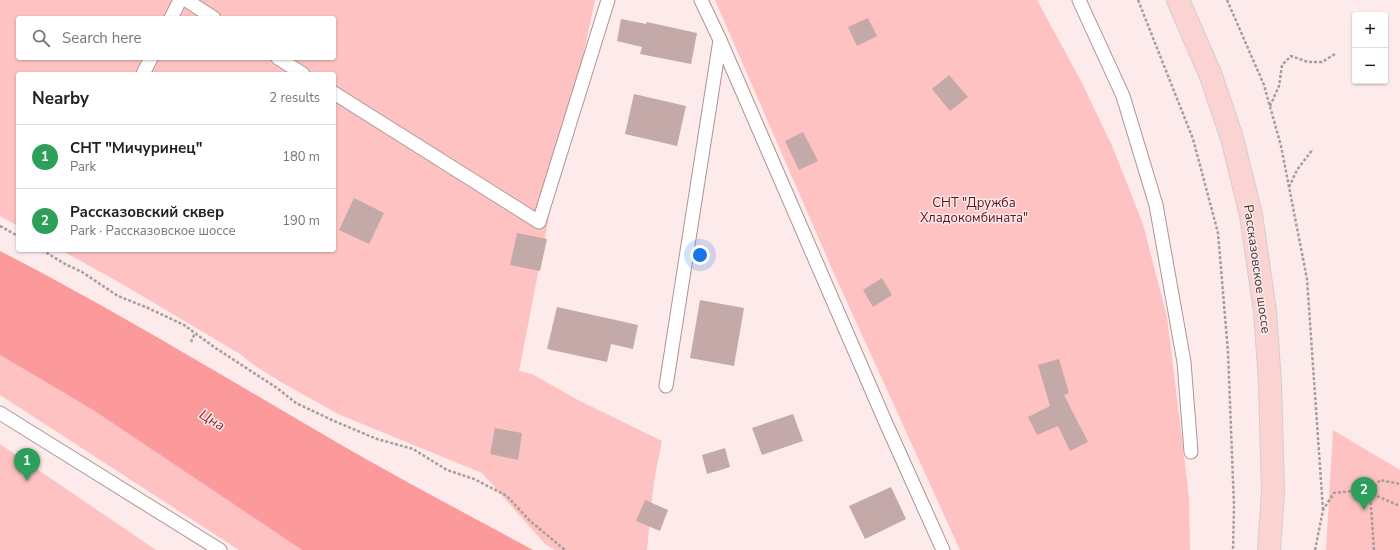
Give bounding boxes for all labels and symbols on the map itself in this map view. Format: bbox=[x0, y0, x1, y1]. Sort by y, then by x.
park label: СНТ "Дружба Хладокомбината" bbox=[920, 194, 1028, 227]
street label: Рассказовское шоссе bbox=[1239, 203, 1275, 335]
your location bbox=[690, 245, 710, 265]
water label: Цна bbox=[196, 405, 228, 435]
pin: 1 bbox=[14, 448, 40, 481]
pin: 2 bbox=[1351, 477, 1377, 510]

